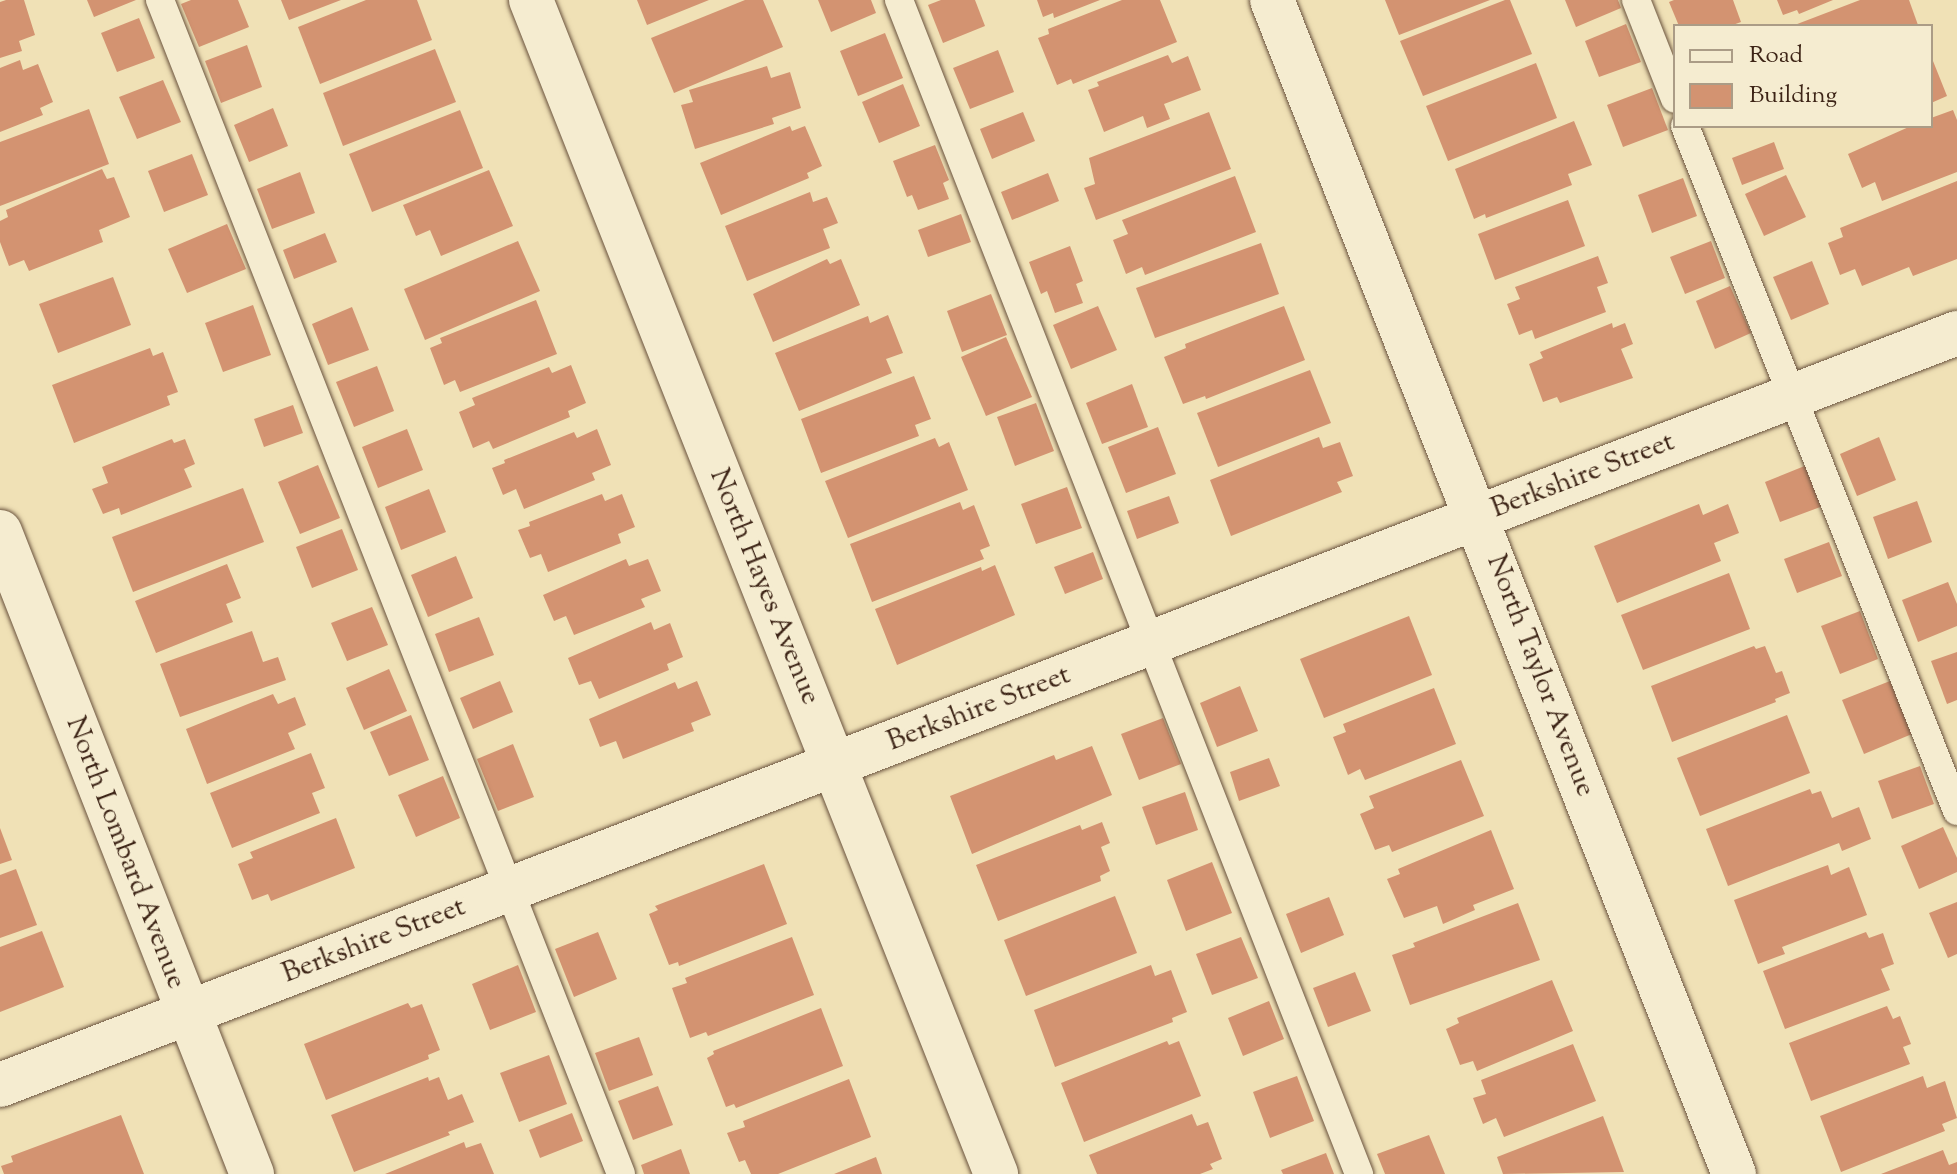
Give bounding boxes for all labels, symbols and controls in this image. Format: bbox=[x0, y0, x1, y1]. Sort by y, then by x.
legend bbox=[1673, 24, 1933, 128]
text: Road bbox=[1749, 39, 1803, 73]
text: Building bbox=[1749, 79, 1837, 113]
street label: Berkshire Street bbox=[1487, 426, 1679, 526]
street label: North Hayes Avenue bbox=[701, 464, 827, 710]
street label: North Taylor Avenue bbox=[1478, 550, 1602, 802]
street label: Berkshire Street bbox=[883, 659, 1075, 759]
street label: North Lombard Avenue bbox=[58, 712, 192, 994]
street label: Berkshire Street bbox=[278, 891, 470, 991]

